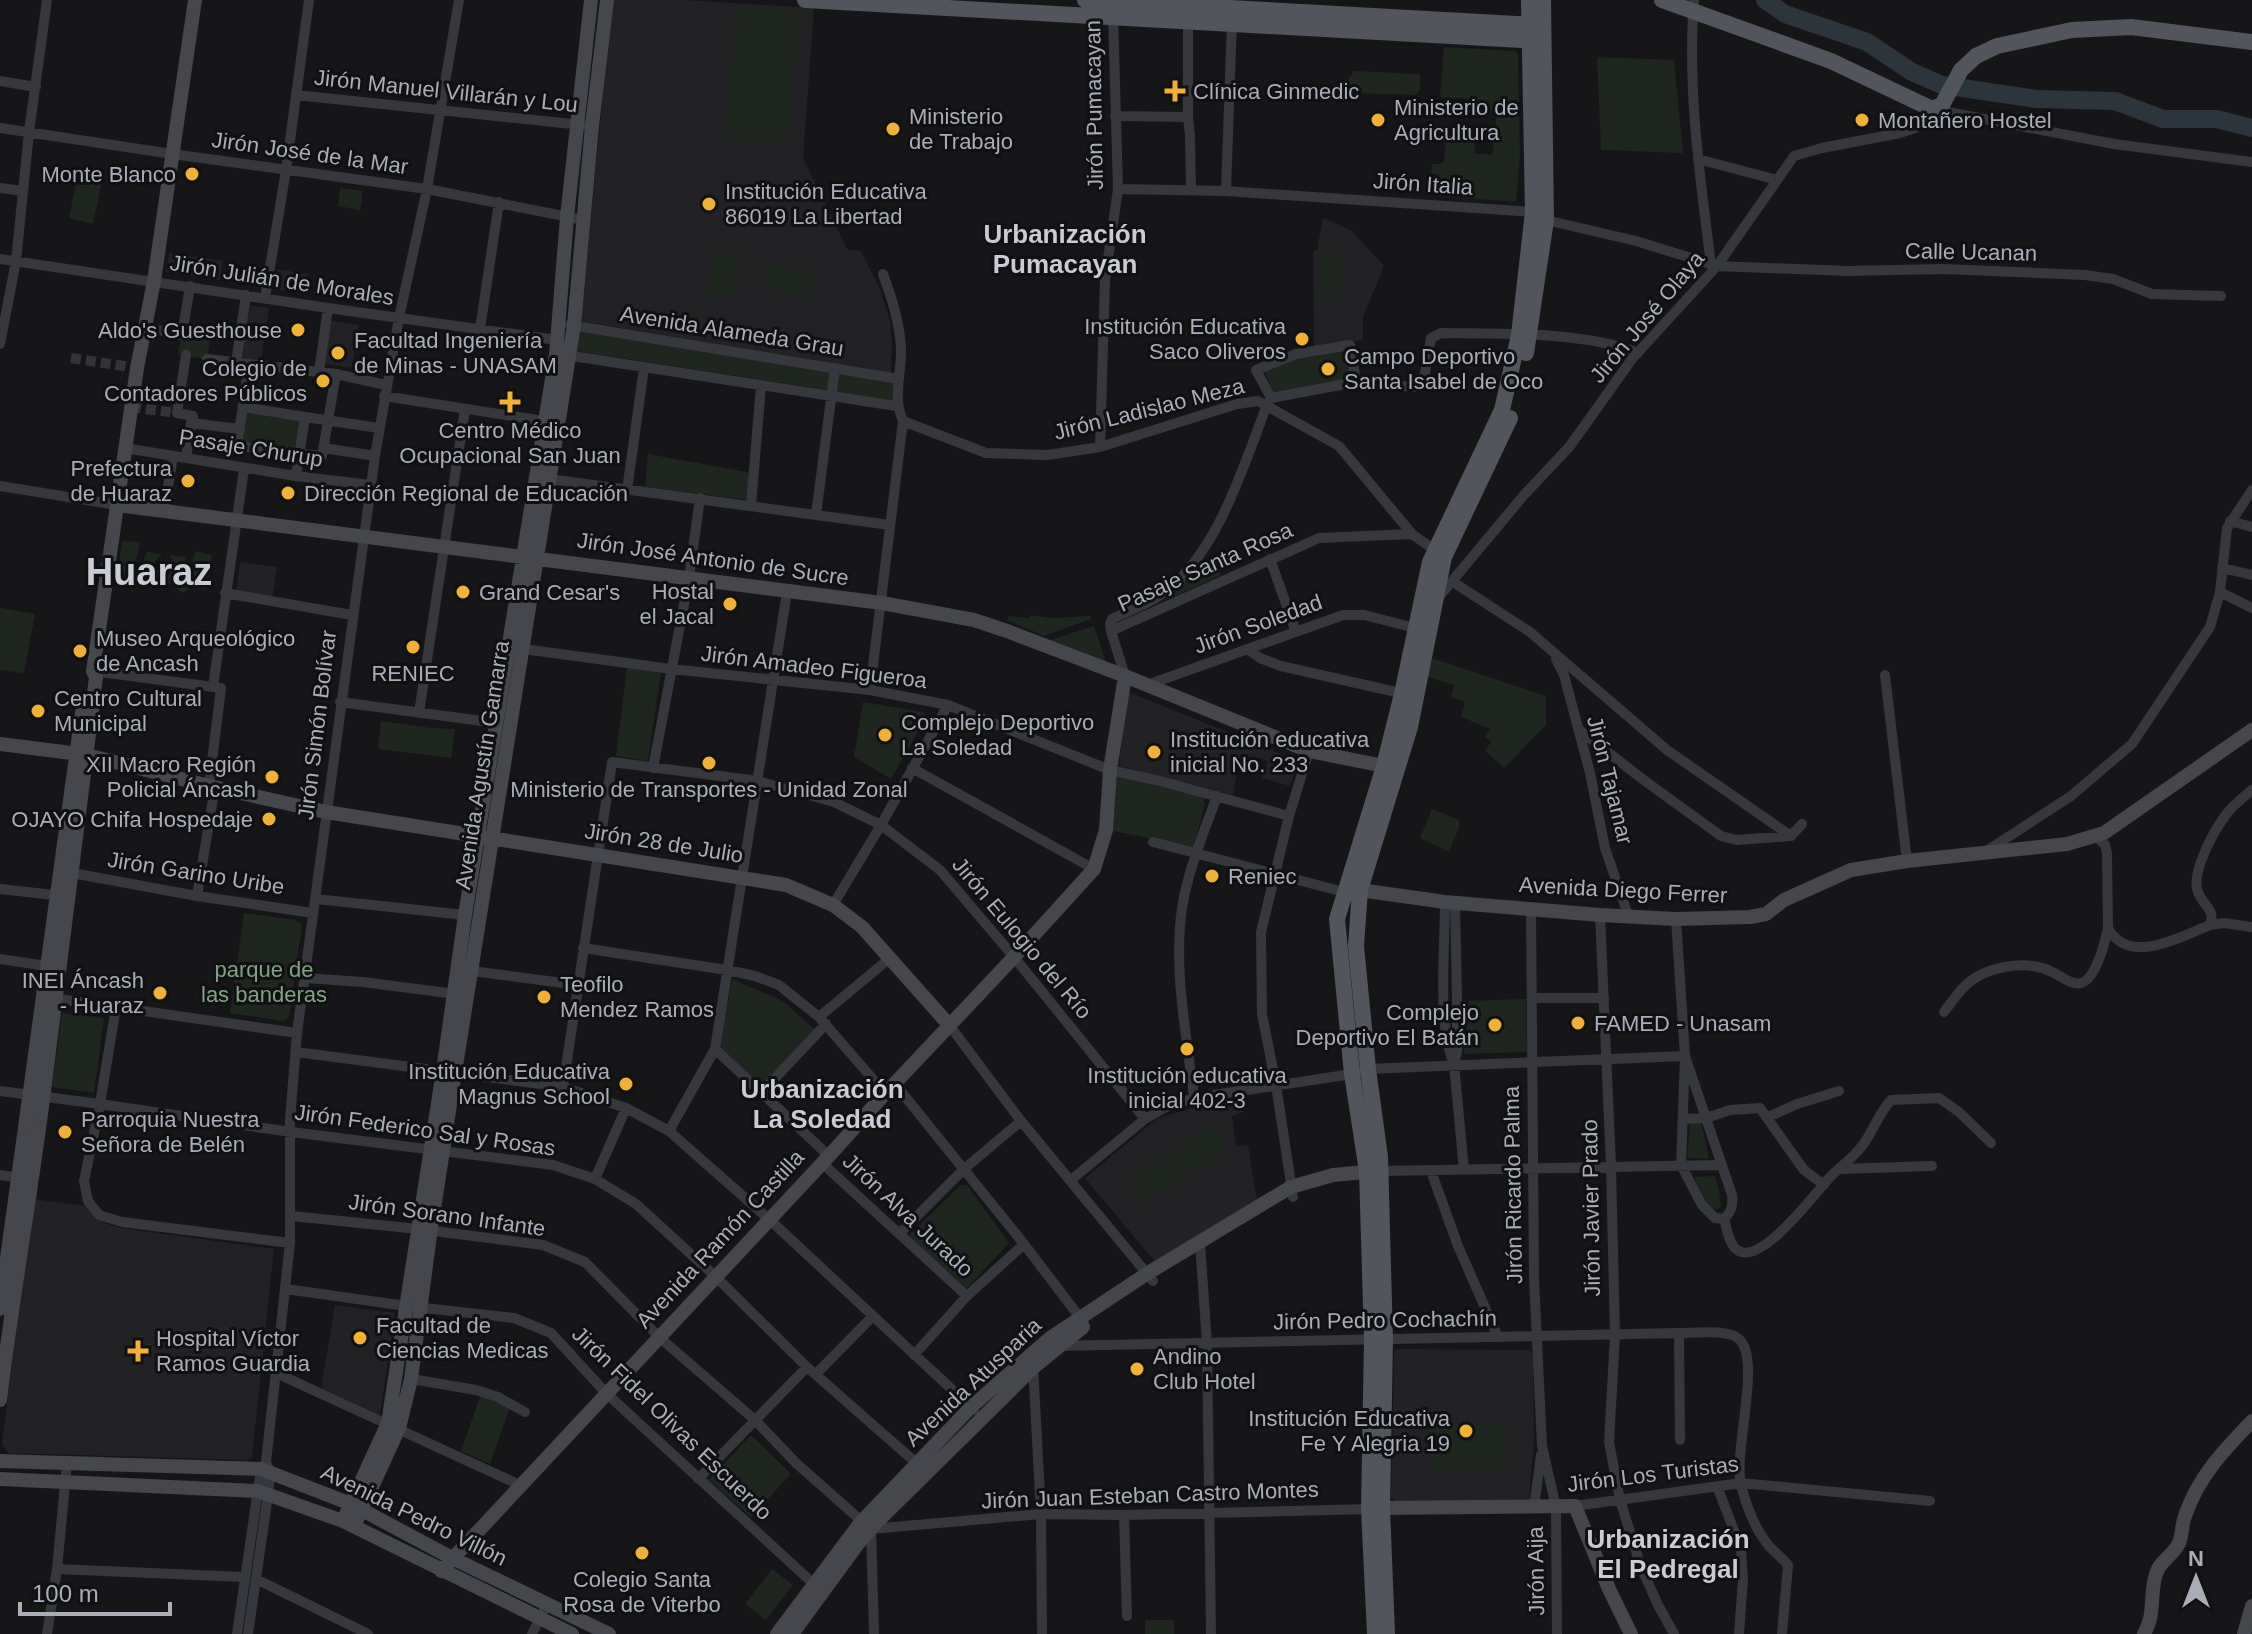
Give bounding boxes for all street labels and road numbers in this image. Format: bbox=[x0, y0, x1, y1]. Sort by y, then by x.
street label: Jirón Pumacayan bbox=[1080, 20, 1108, 190]
street label: Jirón Manuel Villarán y Lou bbox=[313, 65, 579, 117]
street label: Jirón José de la Mar bbox=[210, 127, 410, 179]
street label: Jirón Italia bbox=[1372, 168, 1475, 200]
street label: Calle Ucanan bbox=[1905, 238, 2037, 266]
street label: Jirón José Olaya bbox=[1585, 246, 1710, 388]
street label: Jirón Julián de Morales bbox=[168, 250, 396, 310]
street label: Avenida Alameda Grau bbox=[619, 301, 845, 361]
street label: Jirón Ladislao Meza bbox=[1051, 373, 1248, 445]
street label: Pasaje Churup bbox=[177, 424, 325, 472]
street label: Pasaje Santa Rosa bbox=[1114, 517, 1297, 617]
street label: Jirón José Antonio de Sucre bbox=[576, 528, 850, 590]
street label: Jirón Soledad bbox=[1191, 589, 1325, 659]
street label: Jirón Simón Bolívar bbox=[293, 629, 341, 821]
street label: Avenida Agustín Gamarra bbox=[450, 638, 514, 891]
street label: Jirón Amadeo Figueroa bbox=[700, 641, 929, 693]
street label: Jirón Tajamar bbox=[1582, 713, 1638, 847]
street label: Jirón 28 de Julio bbox=[583, 818, 745, 868]
street label: Jirón Garino Uribe bbox=[106, 847, 286, 899]
street label: Jirón Eulogio del Río bbox=[947, 852, 1097, 1024]
street label: Avenida Diego Ferrer bbox=[1518, 872, 1728, 908]
street label: Jirón Ricardo Palma bbox=[1499, 1085, 1527, 1284]
street label: Jirón Federico Sal y Rosas bbox=[293, 1099, 557, 1161]
street label: Jirón Javier Prado bbox=[1577, 1119, 1605, 1297]
street label: Avenida Ramón Castilla bbox=[631, 1144, 810, 1333]
street label: Jirón Alva Jurado bbox=[838, 1148, 978, 1282]
street label: Jirón Sorano Infante bbox=[347, 1189, 547, 1241]
street label: Jirón Pedro Cochachín bbox=[1273, 1306, 1497, 1334]
street label: Avenida Atusparia bbox=[900, 1312, 1047, 1451]
street label: Jirón Fidel Olivas Escuerdo bbox=[567, 1321, 777, 1525]
street label: Jirón Los Turistas bbox=[1566, 1451, 1740, 1497]
street label: Avenida Pedro Villón bbox=[317, 1459, 511, 1571]
street label: Jirón Juan Esteban Castro Montes bbox=[981, 1477, 1319, 1513]
street label: Jirón Aija bbox=[1523, 1525, 1549, 1616]

